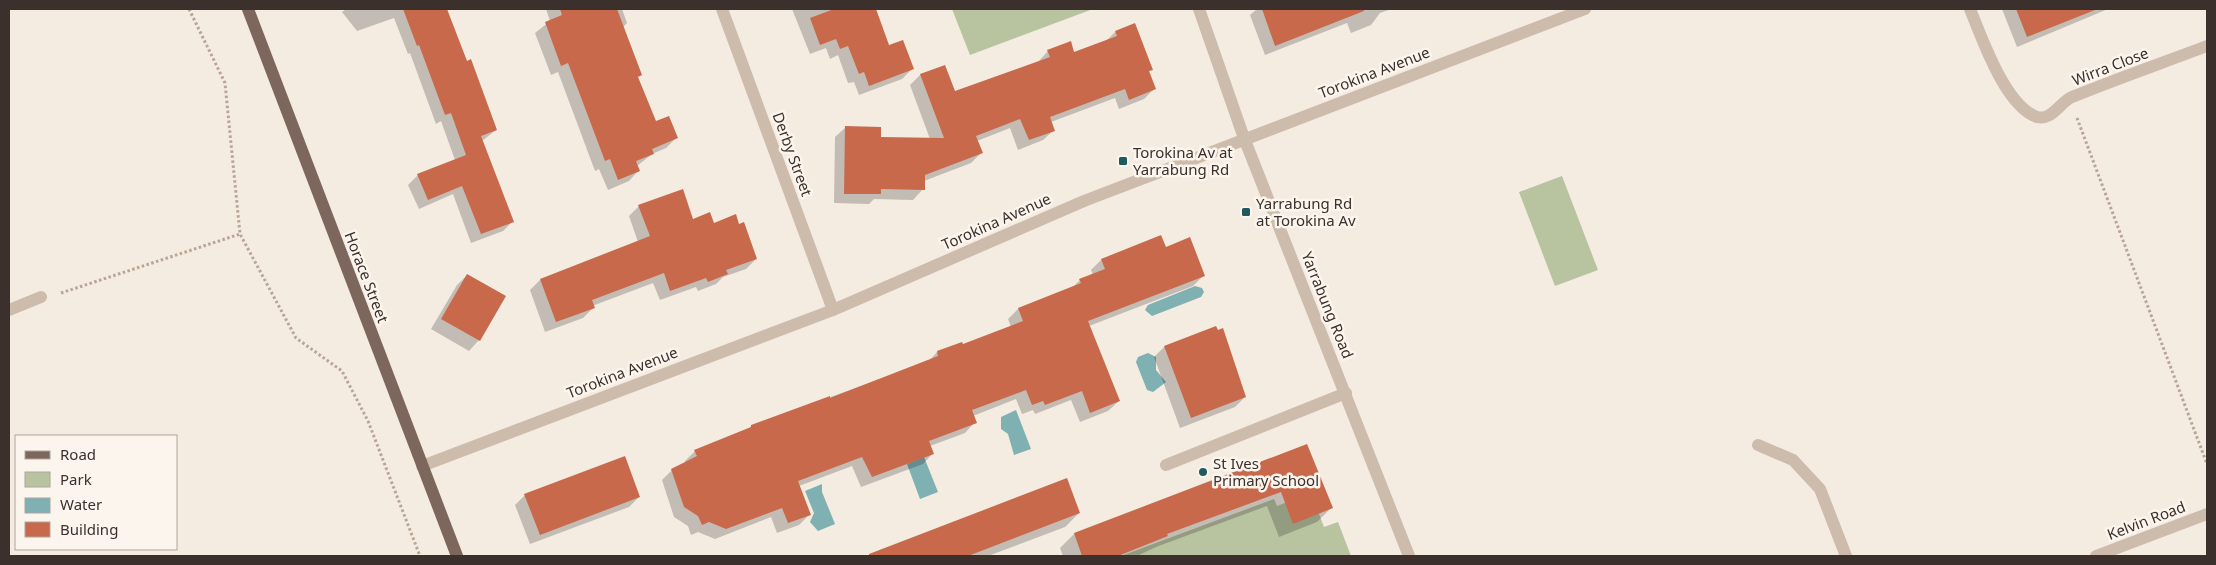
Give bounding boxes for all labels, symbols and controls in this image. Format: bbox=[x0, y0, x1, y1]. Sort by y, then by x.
street label: Torokina Avenue bbox=[1316, 42, 1432, 102]
street label: Wirra Close bbox=[2069, 42, 2151, 90]
street label: Derby Street bbox=[769, 109, 818, 199]
place label: Torokina Av at Yarrabung Rd bbox=[1133, 142, 1233, 179]
marker: Torokina Av at Yarrabung Rd bbox=[1117, 155, 1129, 167]
street label: Torokina Avenue bbox=[938, 188, 1054, 254]
place label: Yarrabung Rd at Torokina Av bbox=[1256, 193, 1356, 230]
marker: Yarrabung Rd at Torokina Av bbox=[1240, 206, 1252, 218]
street label: Horace Street bbox=[340, 229, 394, 326]
street label: Yarrabung Road bbox=[1297, 249, 1359, 361]
street label: Torokina Avenue bbox=[564, 342, 680, 402]
legend bbox=[15, 435, 178, 550]
text: Road bbox=[60, 444, 96, 464]
place label: St Ives Primary School bbox=[1213, 453, 1319, 490]
marker: St Ives Primary School bbox=[1197, 466, 1209, 478]
text: Park bbox=[60, 469, 92, 489]
text: Water bbox=[60, 494, 102, 514]
street label: Kelvin Road bbox=[2104, 496, 2188, 544]
text: Building bbox=[60, 519, 118, 539]

